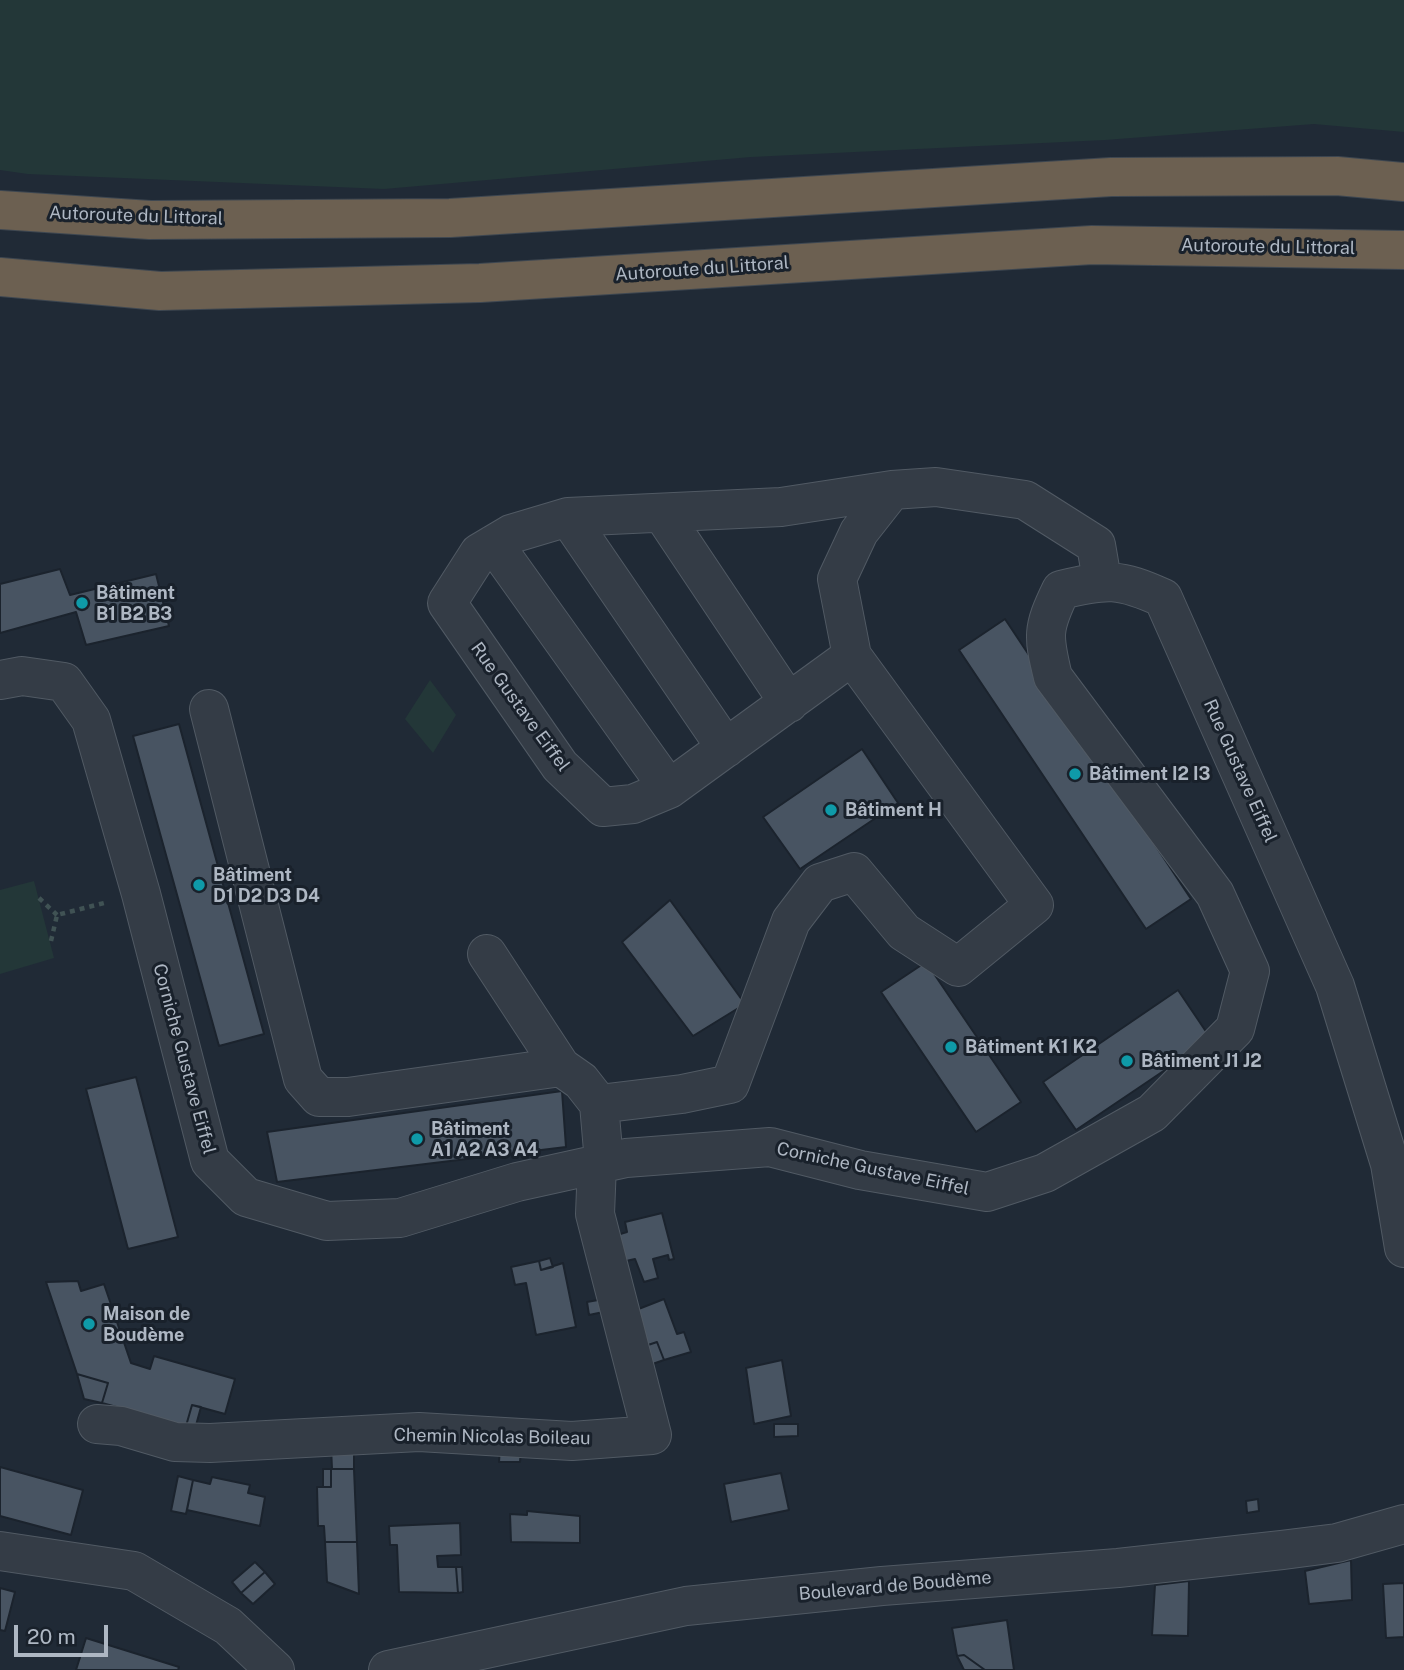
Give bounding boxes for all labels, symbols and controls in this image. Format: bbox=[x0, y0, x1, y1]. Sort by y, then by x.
street label: Autoroute du Littoral bbox=[48, 202, 224, 230]
street label: Autoroute du Littoral bbox=[1181, 235, 1355, 259]
street label: Autoroute du Littoral bbox=[614, 252, 790, 286]
place label: Bâtiment B1 B2 B3 bbox=[96, 582, 175, 624]
marker: Bâtiment B1 B2 B3 bbox=[74, 595, 90, 611]
street label: Rue Gustave Eiffel bbox=[466, 638, 574, 776]
street label: Rue Gustave Eiffel bbox=[1199, 696, 1281, 846]
place label: Bâtiment I2 I3 bbox=[1089, 763, 1210, 785]
marker: Bâtiment I2 I3 bbox=[1067, 766, 1083, 782]
place label: Bâtiment H bbox=[845, 799, 942, 821]
marker: Bâtiment H bbox=[823, 802, 839, 818]
place label: Bâtiment D1 D2 D3 D4 bbox=[213, 864, 320, 906]
marker: Bâtiment D1 D2 D3 D4 bbox=[191, 877, 207, 893]
street label: Corniche Gustave Eiffel bbox=[148, 961, 220, 1157]
place label: Bâtiment K1 K2 bbox=[965, 1036, 1097, 1058]
marker: Bâtiment K1 K2 bbox=[943, 1039, 959, 1055]
place label: Bâtiment J1 J2 bbox=[1141, 1050, 1262, 1072]
marker: Bâtiment J1 J2 bbox=[1119, 1053, 1135, 1069]
place label: Bâtiment A1 A2 A3 A4 bbox=[431, 1118, 538, 1160]
marker: Bâtiment A1 A2 A3 A4 bbox=[409, 1131, 425, 1147]
street label: Corniche Gustave Eiffel bbox=[775, 1138, 971, 1200]
place label: Maison de Boudème bbox=[103, 1303, 190, 1346]
marker: Maison de Boudème bbox=[81, 1316, 97, 1332]
street label: Chemin Nicolas Boileau bbox=[393, 1424, 591, 1450]
street label: Boulevard de Boudème bbox=[798, 1567, 992, 1605]
scale bar bbox=[18, 1610, 112, 1654]
text: 20 m bbox=[27, 1624, 76, 1649]

